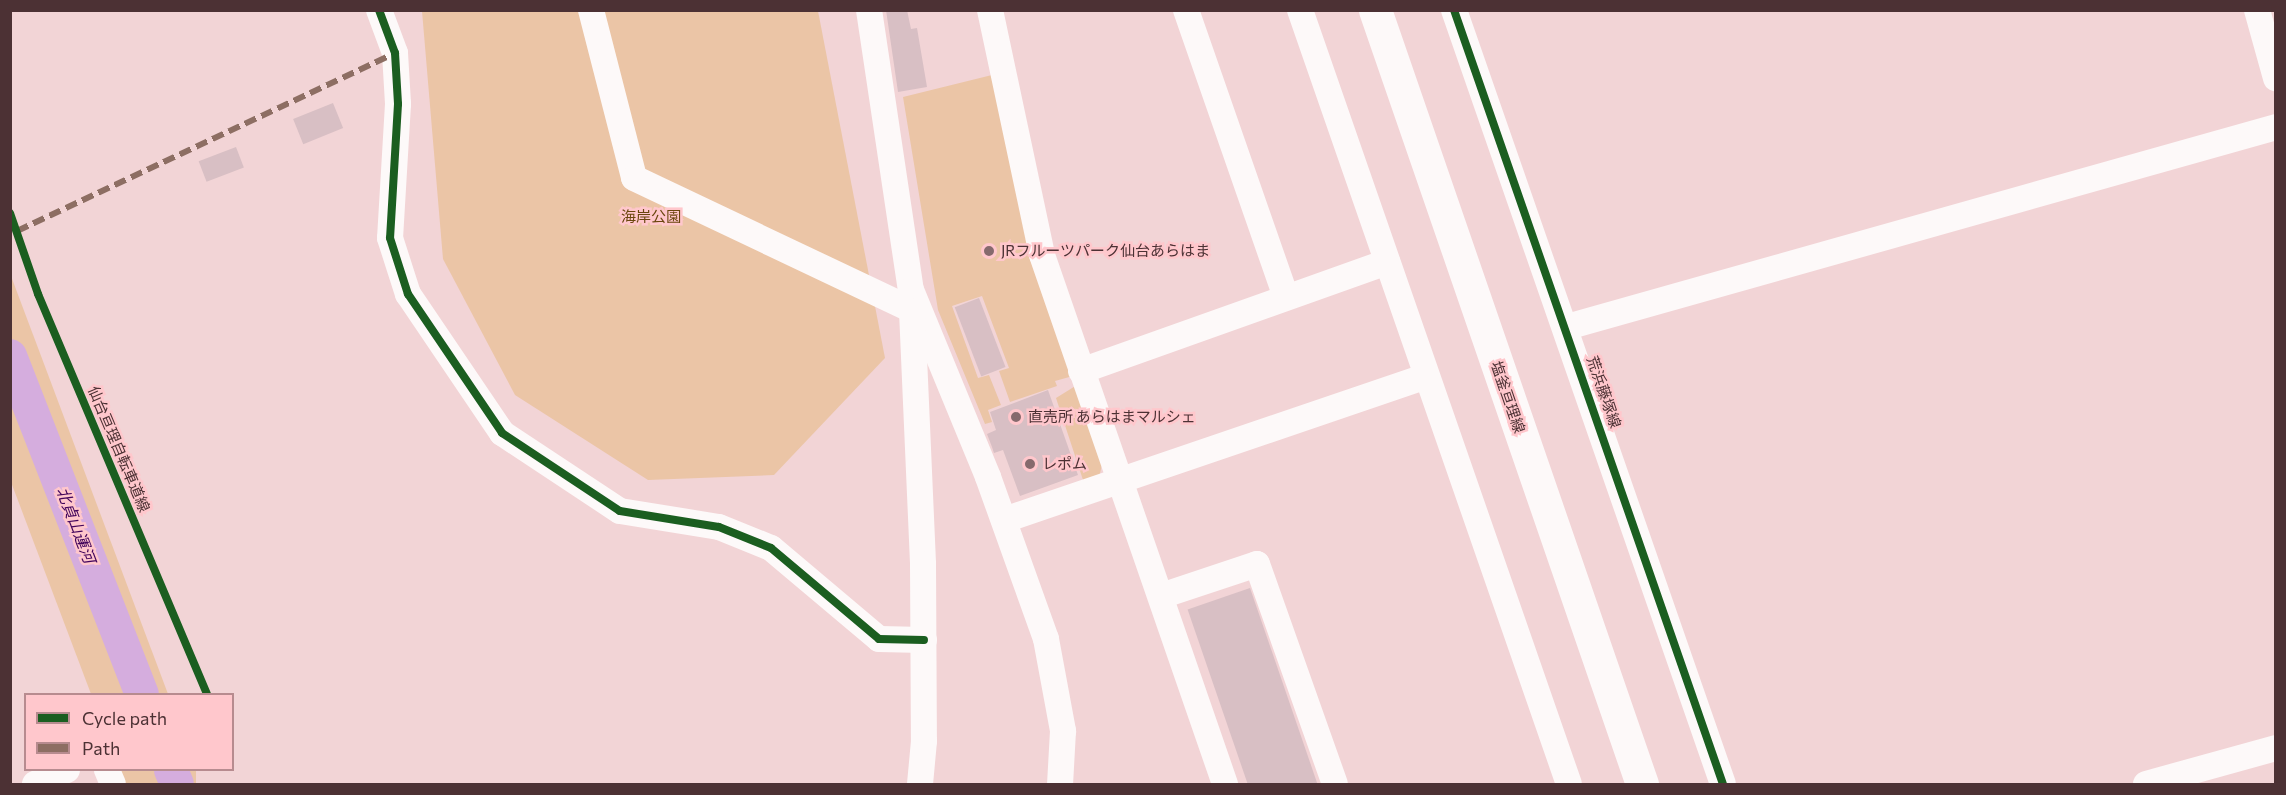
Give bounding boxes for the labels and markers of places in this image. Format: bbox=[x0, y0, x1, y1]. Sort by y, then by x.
place label: JRフルーツパーク仙台あらはま bbox=[1001, 242, 1210, 260]
marker: JRフルーツパーク仙台あらはま bbox=[982, 244, 996, 258]
place label: 直売所 あらはまマルシェ bbox=[1028, 408, 1196, 426]
marker: 直売所 あらはまマルシェ bbox=[1009, 410, 1023, 424]
place label: レポム bbox=[1042, 455, 1087, 473]
marker: レポム bbox=[1023, 457, 1037, 471]

